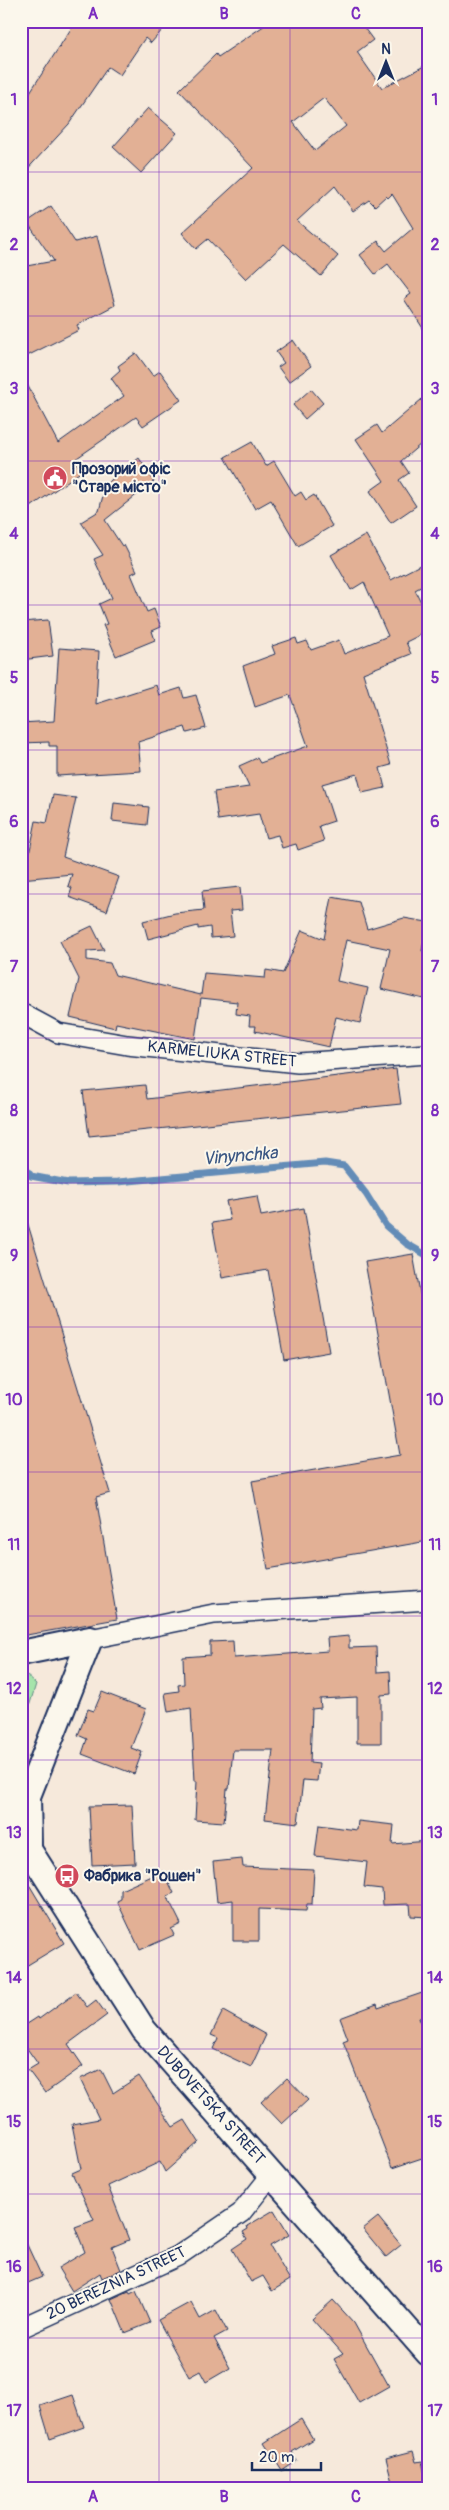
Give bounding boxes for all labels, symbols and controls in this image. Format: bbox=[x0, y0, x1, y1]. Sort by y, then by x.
text: A bbox=[88, 4, 99, 24]
text: B bbox=[219, 4, 229, 24]
text: C bbox=[351, 4, 361, 24]
north arrow bbox=[362, 38, 412, 88]
text: N bbox=[381, 41, 391, 58]
text: 1 bbox=[11, 90, 17, 110]
text: 1 bbox=[432, 90, 438, 110]
text: 2 bbox=[10, 235, 19, 255]
text: 2 bbox=[431, 235, 440, 255]
text: 3 bbox=[10, 379, 19, 399]
text: 3 bbox=[431, 379, 440, 399]
place label: Прозорий офіс "Старе місто" bbox=[72, 459, 171, 497]
public building icon: Прозорий офіс "Старе місто" bbox=[42, 465, 68, 491]
text: 4 bbox=[9, 524, 19, 544]
text: 4 bbox=[430, 524, 440, 544]
text: 5 bbox=[10, 668, 19, 688]
text: 5 bbox=[431, 668, 440, 688]
text: 6 bbox=[9, 812, 19, 832]
text: 6 bbox=[430, 812, 440, 832]
text: 7 bbox=[10, 957, 19, 977]
text: 7 bbox=[431, 957, 440, 977]
street label: KARMELIUKA STREET bbox=[146, 1036, 298, 1072]
text: 8 bbox=[10, 1101, 18, 1121]
text: 8 bbox=[431, 1101, 439, 1121]
water label: Vinynchka bbox=[202, 1141, 280, 1171]
text: 9 bbox=[10, 1246, 18, 1266]
text: 9 bbox=[431, 1246, 439, 1266]
text: 10 bbox=[5, 1390, 23, 1410]
text: 10 bbox=[426, 1390, 444, 1410]
text: 11 bbox=[8, 1535, 20, 1555]
text: 11 bbox=[429, 1535, 441, 1555]
text: 12 bbox=[6, 1679, 22, 1699]
text: 12 bbox=[427, 1679, 443, 1699]
text: 13 bbox=[6, 1823, 22, 1843]
text: 13 bbox=[427, 1823, 443, 1843]
bus stop icon: Фабрика "Рошен" bbox=[54, 1863, 80, 1889]
place label: Фабрика "Рошен" bbox=[83, 1866, 201, 1886]
text: 14 bbox=[6, 1968, 22, 1988]
text: 14 bbox=[427, 1968, 443, 1988]
street label: DUBOVETSKA STREET bbox=[153, 2042, 270, 2168]
text: 15 bbox=[7, 2112, 22, 2132]
text: 15 bbox=[428, 2112, 443, 2132]
street label: 20 BEREZNIA STREET bbox=[43, 2242, 189, 2324]
text: 16 bbox=[6, 2257, 22, 2277]
text: 16 bbox=[427, 2257, 443, 2277]
text: 17 bbox=[7, 2401, 22, 2421]
text: 17 bbox=[428, 2401, 443, 2421]
scale bar bbox=[252, 2440, 320, 2472]
text: 20 m bbox=[259, 2448, 294, 2467]
text: A bbox=[88, 2487, 99, 2507]
text: B bbox=[219, 2487, 229, 2507]
text: C bbox=[351, 2487, 361, 2507]

